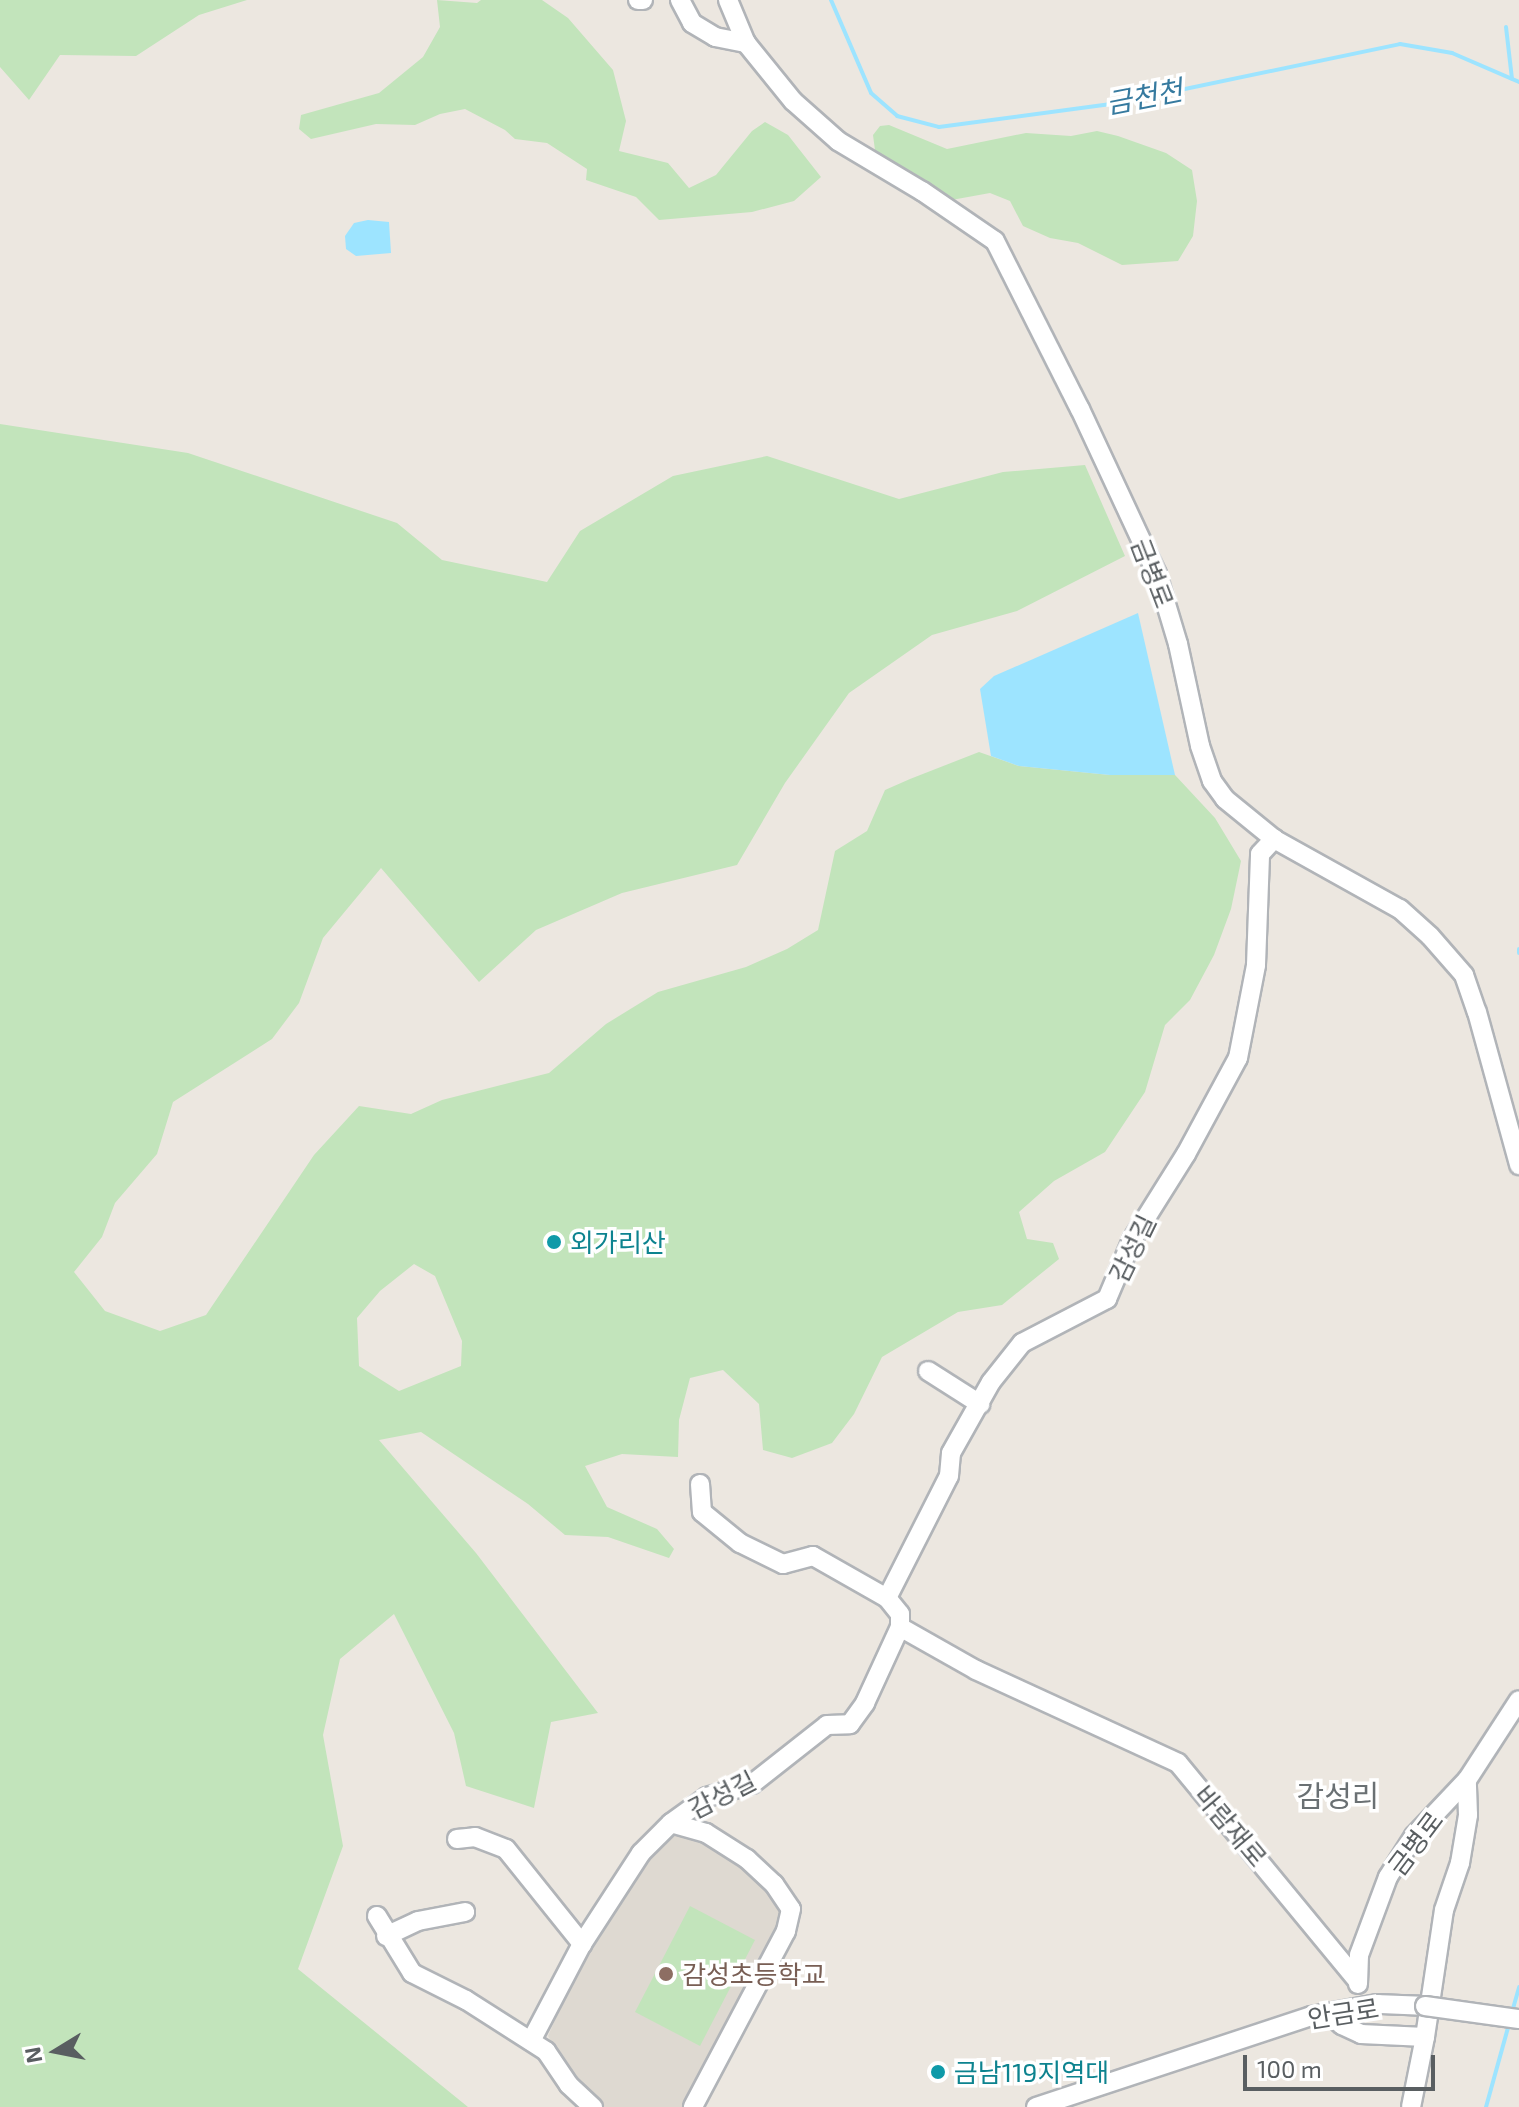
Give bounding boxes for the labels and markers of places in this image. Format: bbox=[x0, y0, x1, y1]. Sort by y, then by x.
place label: 외가리산 bbox=[570, 1226, 666, 1258]
marker: 외가리산 bbox=[545, 1233, 563, 1251]
place label: 감성초등학교 bbox=[682, 1958, 826, 1990]
marker: 감성초등학교 bbox=[657, 1965, 675, 1983]
place label: 금남119지역대 bbox=[954, 2056, 1109, 2088]
marker: 금남119지역대 bbox=[929, 2063, 947, 2081]

